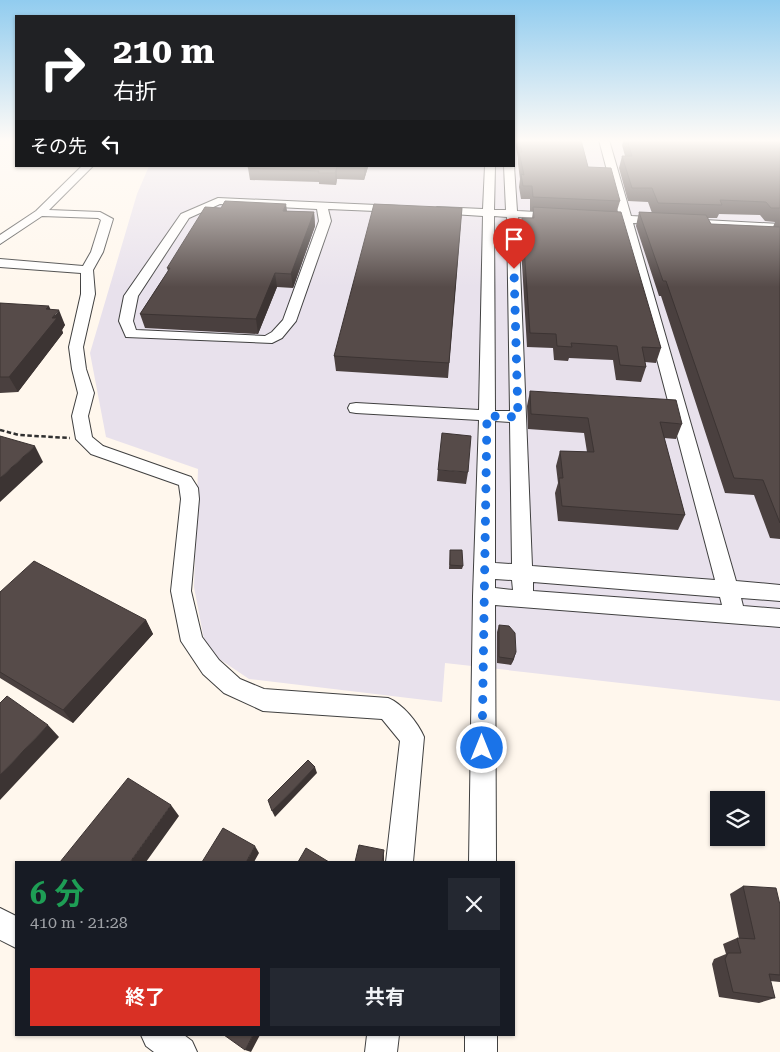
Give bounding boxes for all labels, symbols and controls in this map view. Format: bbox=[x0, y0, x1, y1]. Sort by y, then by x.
text: 210 m bbox=[113, 31, 214, 72]
icon: right bbox=[30, 35, 95, 100]
text: 右折 bbox=[113, 79, 157, 104]
icon: left bbox=[97, 130, 125, 158]
text: その先 bbox=[30, 135, 87, 158]
pin bbox=[493, 218, 535, 269]
icon: arrive bbox=[500, 225, 528, 253]
position arrow bbox=[455, 721, 507, 773]
map controls bbox=[710, 791, 765, 846]
button: layers bbox=[710, 791, 765, 846]
text: 6 分 bbox=[30, 876, 84, 911]
button: close bbox=[448, 878, 500, 930]
text: 410 m · 21:28 bbox=[30, 913, 128, 932]
button: 終了 bbox=[30, 968, 260, 1026]
button: 共有 bbox=[270, 968, 500, 1026]

